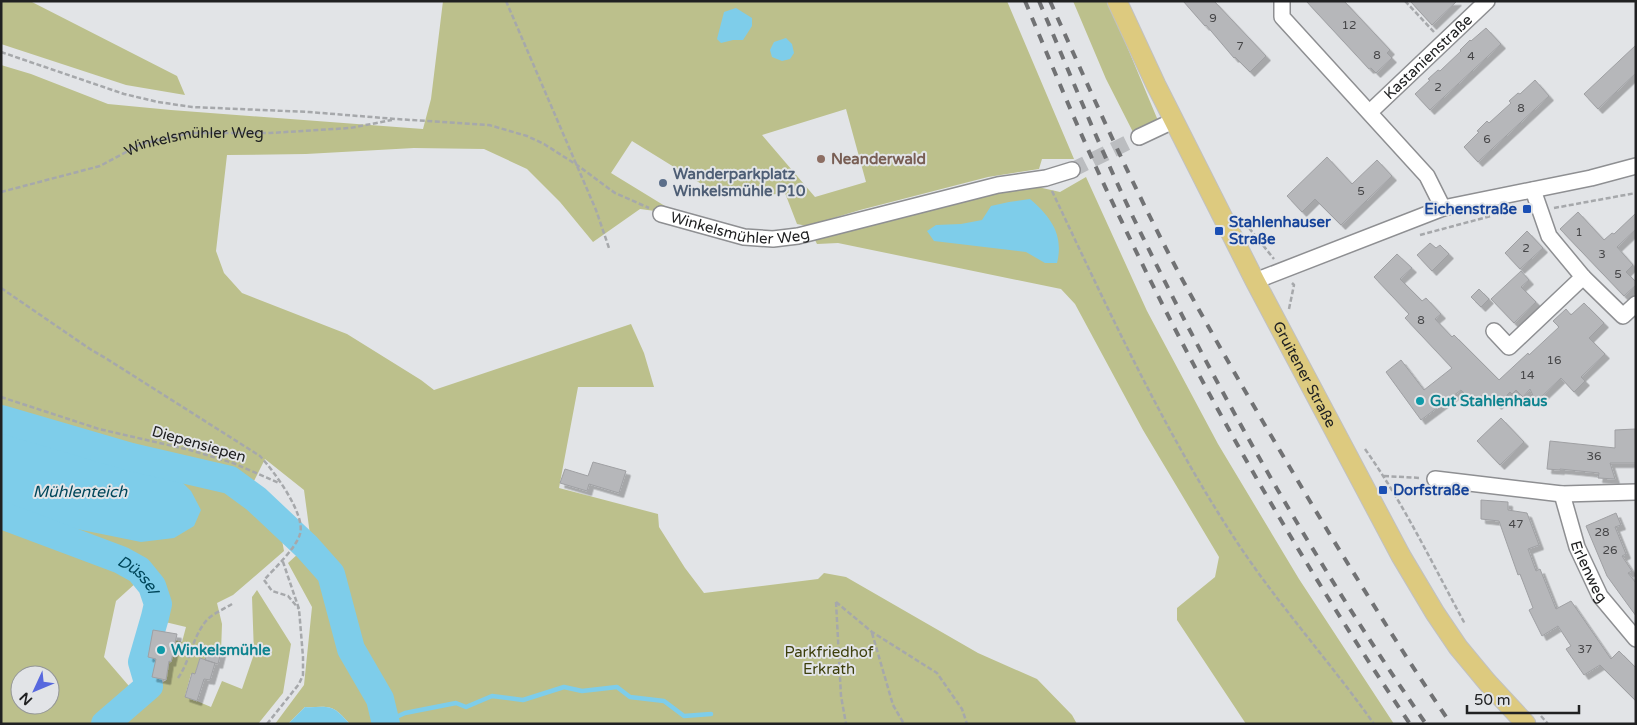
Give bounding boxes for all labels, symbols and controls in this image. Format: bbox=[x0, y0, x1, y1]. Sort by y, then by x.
house number: 9 bbox=[1209, 11, 1217, 25]
street label: Kastanienstraße bbox=[1380, 11, 1476, 103]
house number: 12 bbox=[1341, 18, 1357, 32]
house number: 7 bbox=[1236, 39, 1244, 53]
house number: 8 bbox=[1373, 48, 1381, 62]
house number: 4 bbox=[1467, 49, 1475, 63]
house number: 2 bbox=[1434, 80, 1442, 94]
house number: 8 bbox=[1517, 101, 1525, 115]
street label: Winkelsmühler Weg bbox=[121, 124, 264, 160]
house number: 6 bbox=[1483, 132, 1491, 146]
place label: Neanderwald bbox=[831, 150, 926, 168]
marker: Neanderwald bbox=[815, 153, 827, 165]
place label: Wanderparkplatz Winkelsmühle P10 bbox=[673, 165, 806, 200]
marker: Wanderparkplatz Winkelsmühle P10 bbox=[657, 177, 669, 189]
house number: 5 bbox=[1357, 184, 1365, 198]
place label: Eichenstraße bbox=[1424, 200, 1518, 218]
marker: Eichenstraße bbox=[1521, 203, 1533, 215]
street label: Winkelsmühler Weg bbox=[668, 208, 811, 248]
place label: Stahlenhauser Straße bbox=[1229, 213, 1331, 248]
marker: Stahlenhauser Straße bbox=[1213, 225, 1225, 237]
house number: 1 bbox=[1575, 225, 1583, 239]
house number: 2 bbox=[1522, 241, 1530, 255]
house number: 3 bbox=[1598, 247, 1606, 261]
house number: 5 bbox=[1614, 267, 1622, 281]
house number: 8 bbox=[1417, 313, 1425, 327]
street label: Gruitener Straße bbox=[1269, 318, 1340, 431]
house number: 16 bbox=[1546, 353, 1562, 367]
house number: 14 bbox=[1519, 368, 1535, 382]
place label: Gut Stahlenhaus bbox=[1430, 392, 1548, 410]
marker: Gut Stahlenhaus bbox=[1414, 395, 1426, 407]
street label: Diepensiepen bbox=[150, 422, 248, 466]
house number: 36 bbox=[1586, 449, 1602, 463]
place label: Dorfstraße bbox=[1393, 481, 1470, 499]
water label: Mühlenteich bbox=[33, 482, 129, 502]
marker: Dorfstraße bbox=[1377, 484, 1389, 496]
house number: 47 bbox=[1508, 517, 1524, 531]
house number: 28 bbox=[1594, 525, 1610, 539]
street label: Erlenweg bbox=[1567, 539, 1611, 606]
house number: 26 bbox=[1602, 543, 1618, 557]
water label: Düssel bbox=[114, 551, 163, 598]
place label: Winkelsmühle bbox=[171, 641, 271, 659]
house number: 37 bbox=[1577, 642, 1593, 656]
park label: Parkfriedhof Erkrath bbox=[784, 643, 874, 678]
marker: Winkelsmühle bbox=[155, 644, 167, 656]
north arrow bbox=[10, 665, 60, 715]
scale bar bbox=[1467, 682, 1580, 714]
text: N bbox=[16, 689, 36, 709]
text: 50 m bbox=[1474, 691, 1511, 709]

